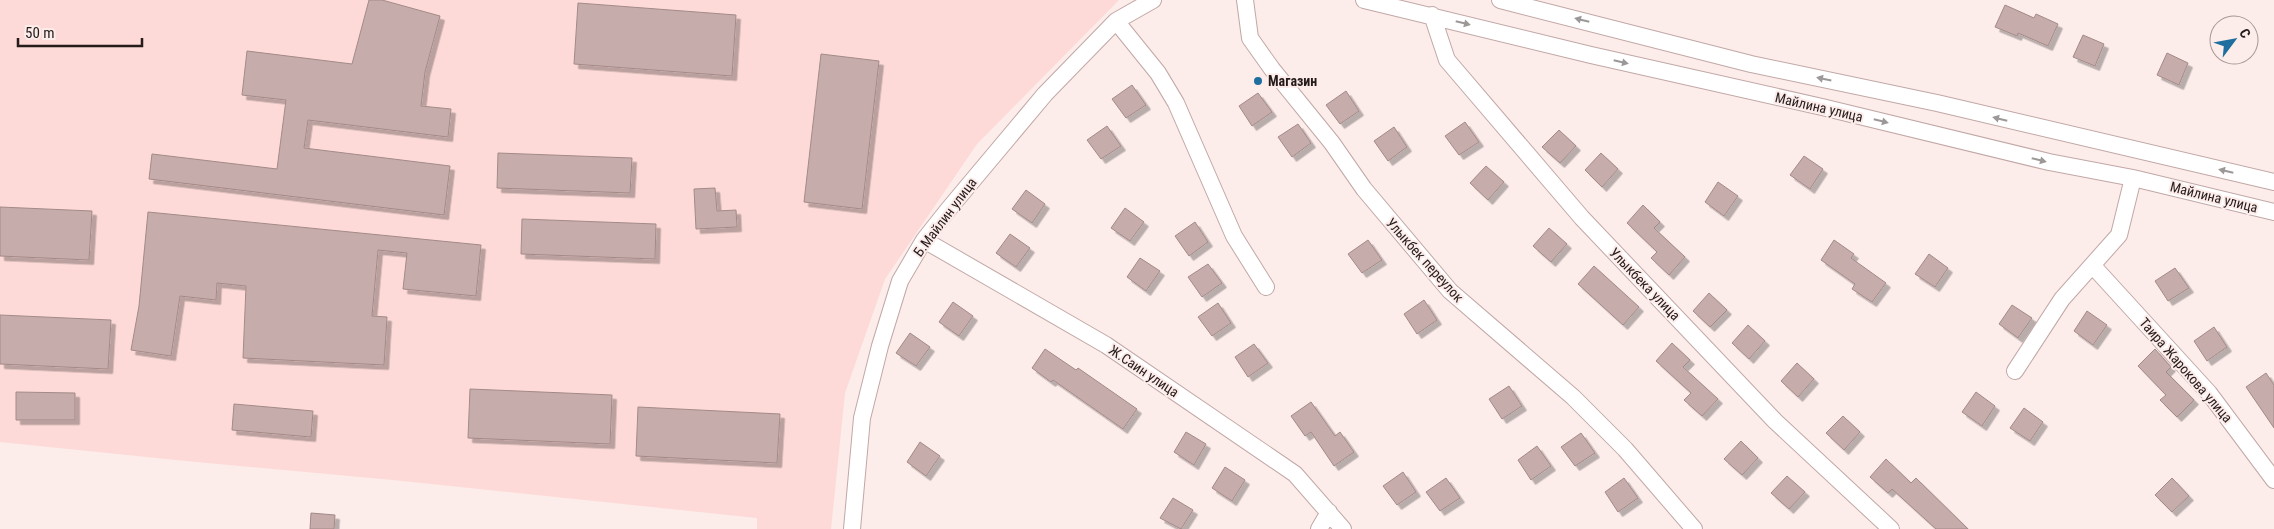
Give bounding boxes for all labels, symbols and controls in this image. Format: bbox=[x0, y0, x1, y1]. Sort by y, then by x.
scale bar bbox=[18, 15, 141, 47]
north arrow bbox=[2209, 15, 2259, 65]
one-way arrow bbox=[1574, 16, 1589, 24]
one-way arrow bbox=[1455, 19, 1470, 27]
text: 50 m bbox=[25, 24, 55, 42]
text: С bbox=[2236, 25, 2254, 41]
one-way arrow bbox=[1613, 58, 1628, 66]
place label: Магазин bbox=[1268, 73, 1317, 89]
marker: Магазин bbox=[1252, 75, 1264, 87]
one-way arrow bbox=[1817, 75, 1832, 83]
street label: Майлина улица bbox=[1774, 89, 1864, 125]
one-way arrow bbox=[1992, 115, 2008, 123]
one-way arrow bbox=[1874, 117, 1889, 125]
one-way arrow bbox=[2032, 156, 2047, 164]
one-way arrow bbox=[2219, 167, 2234, 175]
street label: Б.Майлин улица bbox=[910, 175, 980, 259]
street label: Майлина улица bbox=[2169, 178, 2259, 216]
street label: Улыкбек переулок bbox=[1383, 215, 1467, 305]
street label: Улыкбека улица bbox=[1606, 244, 1684, 324]
street label: Таира Жарокова улица bbox=[2136, 314, 2236, 426]
street label: Ж.Саин улица bbox=[1106, 342, 1182, 400]

